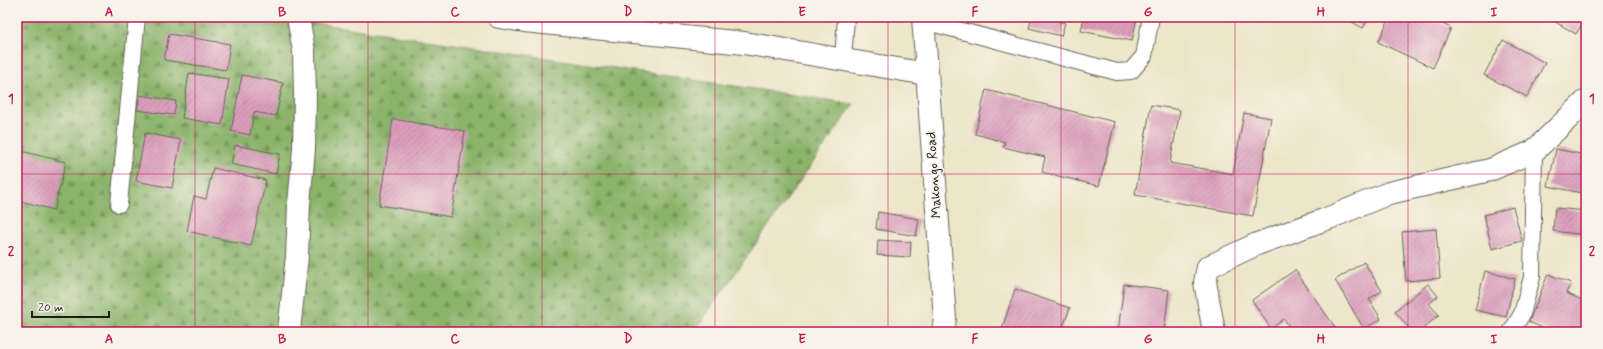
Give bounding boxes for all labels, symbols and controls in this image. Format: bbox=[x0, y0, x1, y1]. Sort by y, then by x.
text: A bbox=[105, 4, 113, 21]
text: B bbox=[278, 4, 287, 21]
text: C bbox=[450, 4, 460, 21]
text: D bbox=[624, 4, 633, 21]
text: E bbox=[798, 4, 806, 21]
text: F bbox=[972, 4, 979, 21]
text: G bbox=[1144, 4, 1153, 21]
text: H bbox=[1317, 4, 1326, 21]
text: I bbox=[1491, 4, 1498, 21]
text: 1 bbox=[8, 91, 14, 108]
text: 1 bbox=[1589, 91, 1595, 108]
street label: Makongo Road bbox=[922, 131, 946, 219]
text: 2 bbox=[8, 243, 15, 260]
text: 2 bbox=[1589, 243, 1596, 260]
scale bar bbox=[32, 293, 109, 319]
text: 20 m bbox=[38, 300, 64, 316]
text: A bbox=[105, 331, 113, 348]
text: B bbox=[278, 331, 287, 348]
text: C bbox=[450, 331, 460, 348]
text: D bbox=[624, 331, 633, 348]
text: E bbox=[798, 331, 806, 348]
text: F bbox=[972, 331, 979, 348]
text: G bbox=[1144, 331, 1153, 348]
text: H bbox=[1317, 331, 1326, 348]
text: I bbox=[1491, 331, 1498, 348]

